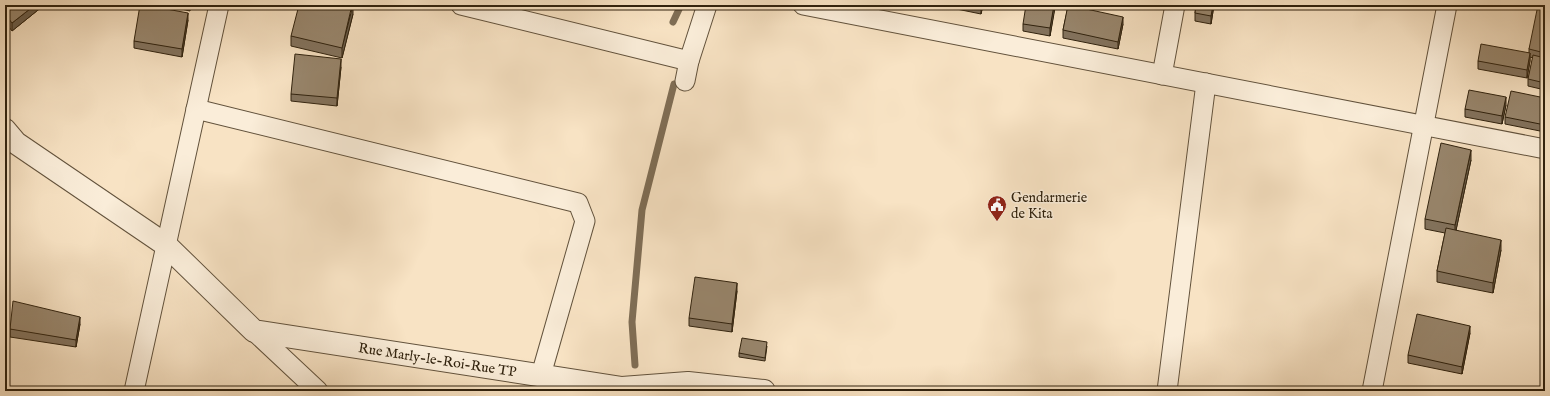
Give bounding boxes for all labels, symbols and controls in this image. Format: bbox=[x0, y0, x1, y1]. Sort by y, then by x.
place label: Gendarmerie de Kita bbox=[1011, 189, 1088, 223]
public building icon: Gendarmerie de Kita bbox=[986, 194, 1008, 222]
street label: Rue Marly-le-Roi-Rue TP bbox=[357, 339, 517, 381]

